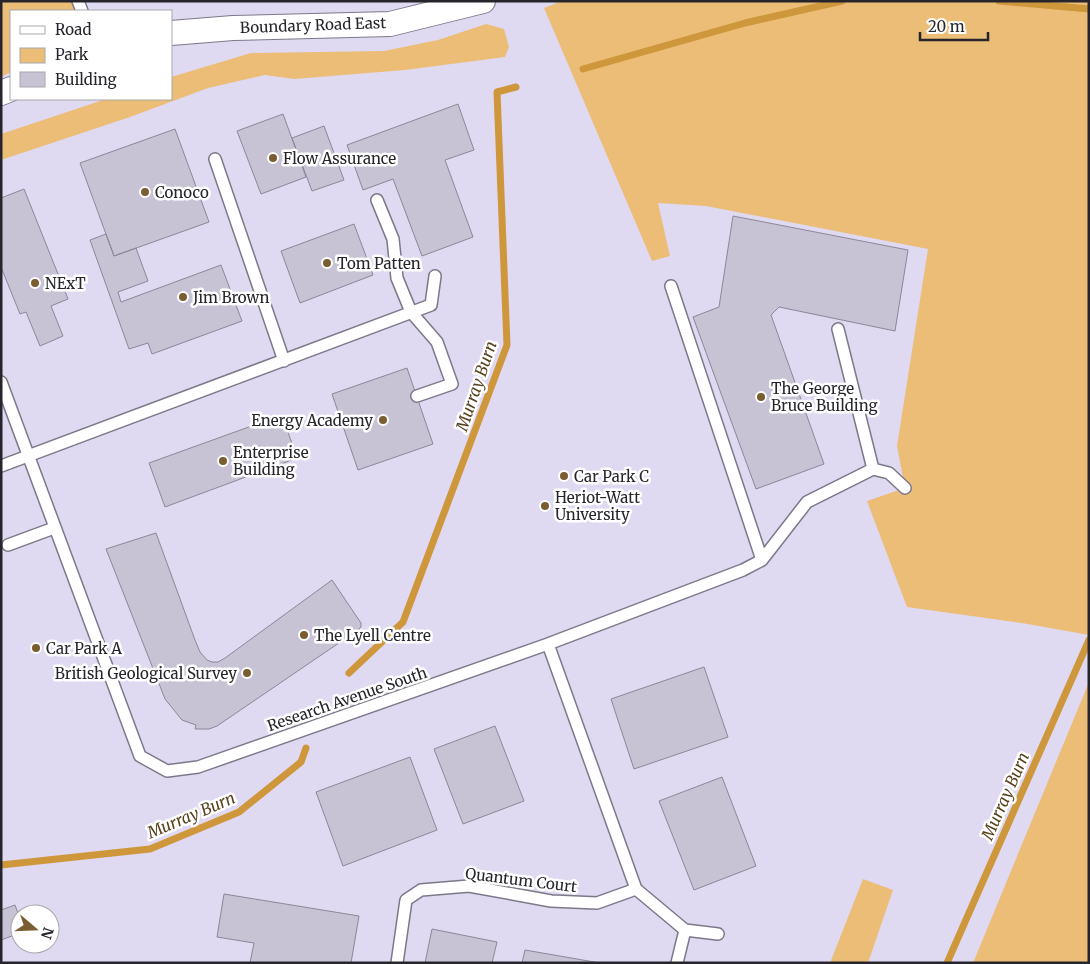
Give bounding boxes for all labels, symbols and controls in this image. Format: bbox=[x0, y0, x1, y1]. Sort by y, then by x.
legend bbox=[10, 10, 172, 100]
scale bar bbox=[920, 10, 988, 42]
street label: Boundary Road East bbox=[240, 13, 387, 37]
text: 20 m bbox=[928, 17, 965, 36]
text: Road bbox=[55, 20, 91, 39]
text: Park bbox=[55, 45, 89, 64]
text: Building bbox=[55, 70, 117, 89]
place label: Flow Assurance bbox=[283, 149, 396, 168]
marker: Flow Assurance bbox=[267, 152, 279, 164]
place label: Conoco bbox=[155, 183, 209, 202]
marker: Conoco bbox=[139, 186, 151, 198]
place label: Tom Patten bbox=[337, 254, 421, 273]
marker: Tom Patten bbox=[321, 257, 333, 269]
place label: NExT bbox=[45, 274, 86, 293]
marker: NExT bbox=[29, 277, 41, 289]
place label: Jim Brown bbox=[192, 288, 269, 307]
marker: Jim Brown bbox=[177, 291, 189, 303]
water label: Murray Burn bbox=[451, 338, 501, 434]
place label: The George Bruce Building bbox=[771, 379, 878, 415]
marker: The George Bruce Building bbox=[755, 391, 767, 403]
place label: Energy Academy bbox=[251, 411, 373, 430]
marker: Energy Academy bbox=[377, 414, 389, 426]
place label: Enterprise Building bbox=[233, 443, 309, 479]
marker: Enterprise Building bbox=[217, 455, 229, 467]
place label: Car Park C bbox=[574, 467, 649, 486]
marker: Car Park C bbox=[558, 470, 570, 482]
place label: Heriot-Watt University bbox=[555, 488, 640, 524]
marker: Heriot-Watt University bbox=[539, 500, 551, 512]
place label: The Lyell Centre bbox=[314, 626, 431, 645]
marker: The Lyell Centre bbox=[298, 629, 310, 641]
place label: Car Park A bbox=[46, 639, 122, 658]
marker: Car Park A bbox=[30, 642, 42, 654]
street label: Research Avenue South bbox=[265, 663, 429, 735]
place label: British Geological Survey bbox=[55, 664, 237, 683]
marker: British Geological Survey bbox=[241, 667, 253, 679]
water label: Murray Burn bbox=[976, 749, 1033, 844]
water label: Murray Burn bbox=[143, 788, 238, 843]
street label: Quantum Court bbox=[464, 864, 578, 896]
north arrow bbox=[10, 904, 60, 954]
text: N bbox=[37, 925, 58, 941]

